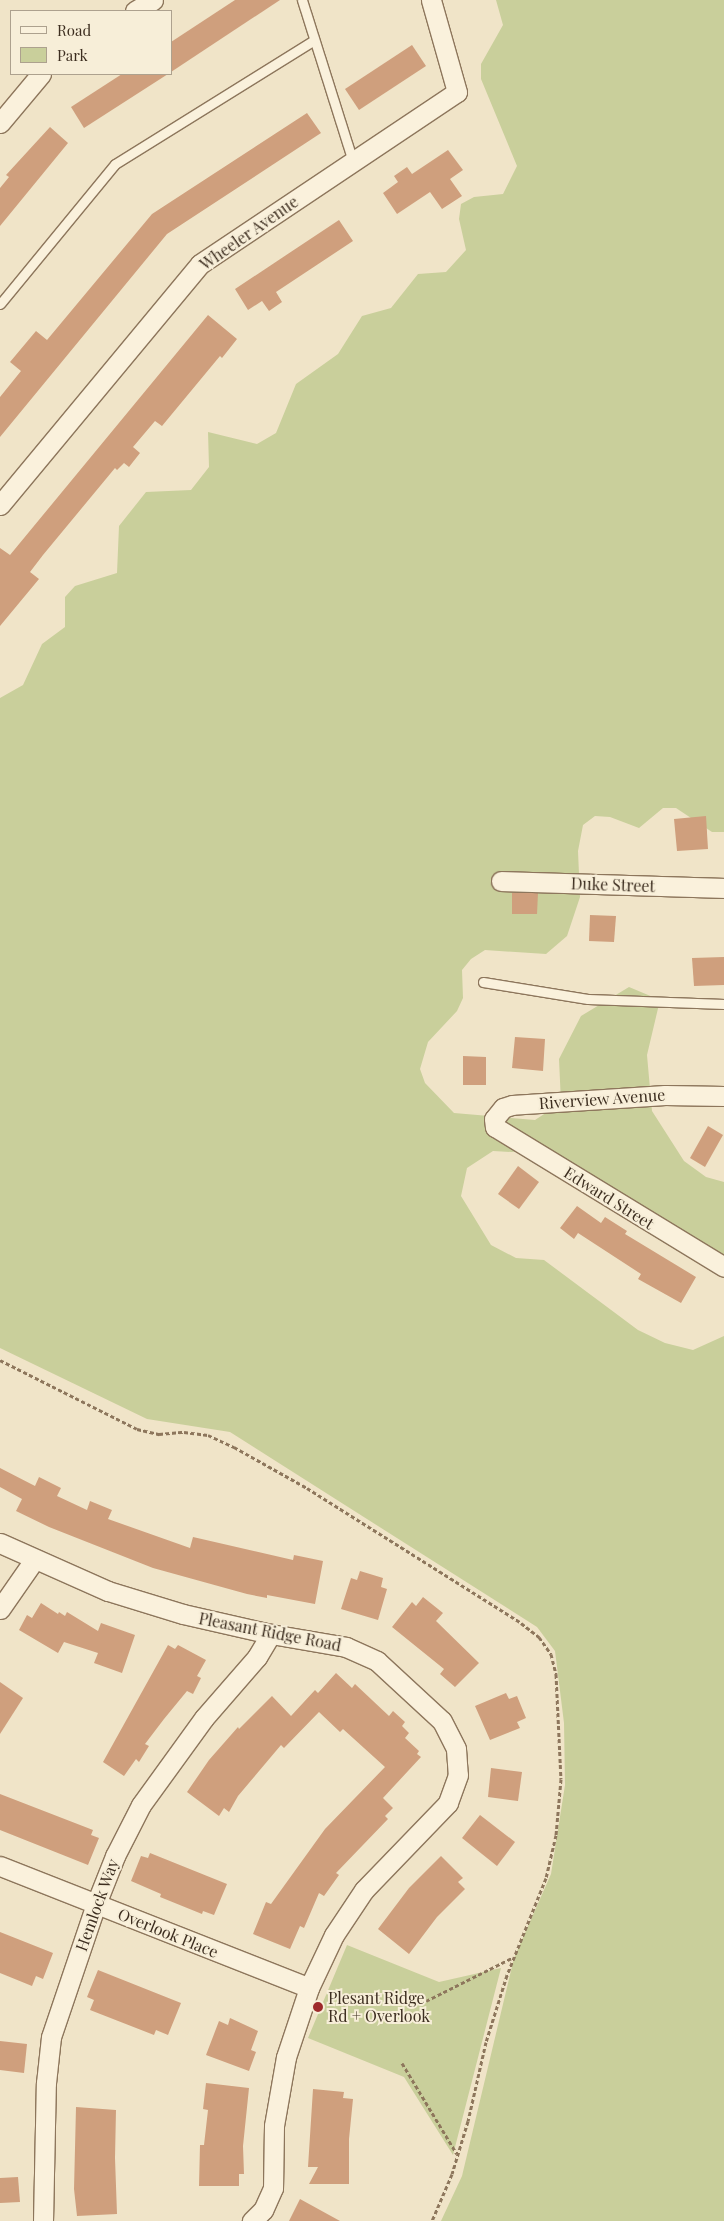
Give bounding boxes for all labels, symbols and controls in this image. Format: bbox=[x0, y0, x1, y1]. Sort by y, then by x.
legend bbox=[10, 10, 172, 75]
text: Road bbox=[57, 20, 91, 40]
text: Park bbox=[57, 45, 88, 65]
street label: Wheeler Avenue bbox=[196, 192, 302, 274]
street label: Duke Street bbox=[571, 874, 655, 896]
street label: Riverview Avenue bbox=[538, 1085, 666, 1113]
street label: Edward Street bbox=[561, 1163, 657, 1233]
street label: Pleasant Ridge Road bbox=[197, 1609, 343, 1655]
street label: Hemlock Way bbox=[71, 1856, 123, 1954]
street label: Overlook Place bbox=[115, 1904, 221, 1962]
place label: Plesant Ridge Rd + Overlook bbox=[328, 1988, 430, 2026]
marker: Plesant Ridge Rd + Overlook bbox=[312, 2001, 324, 2013]

